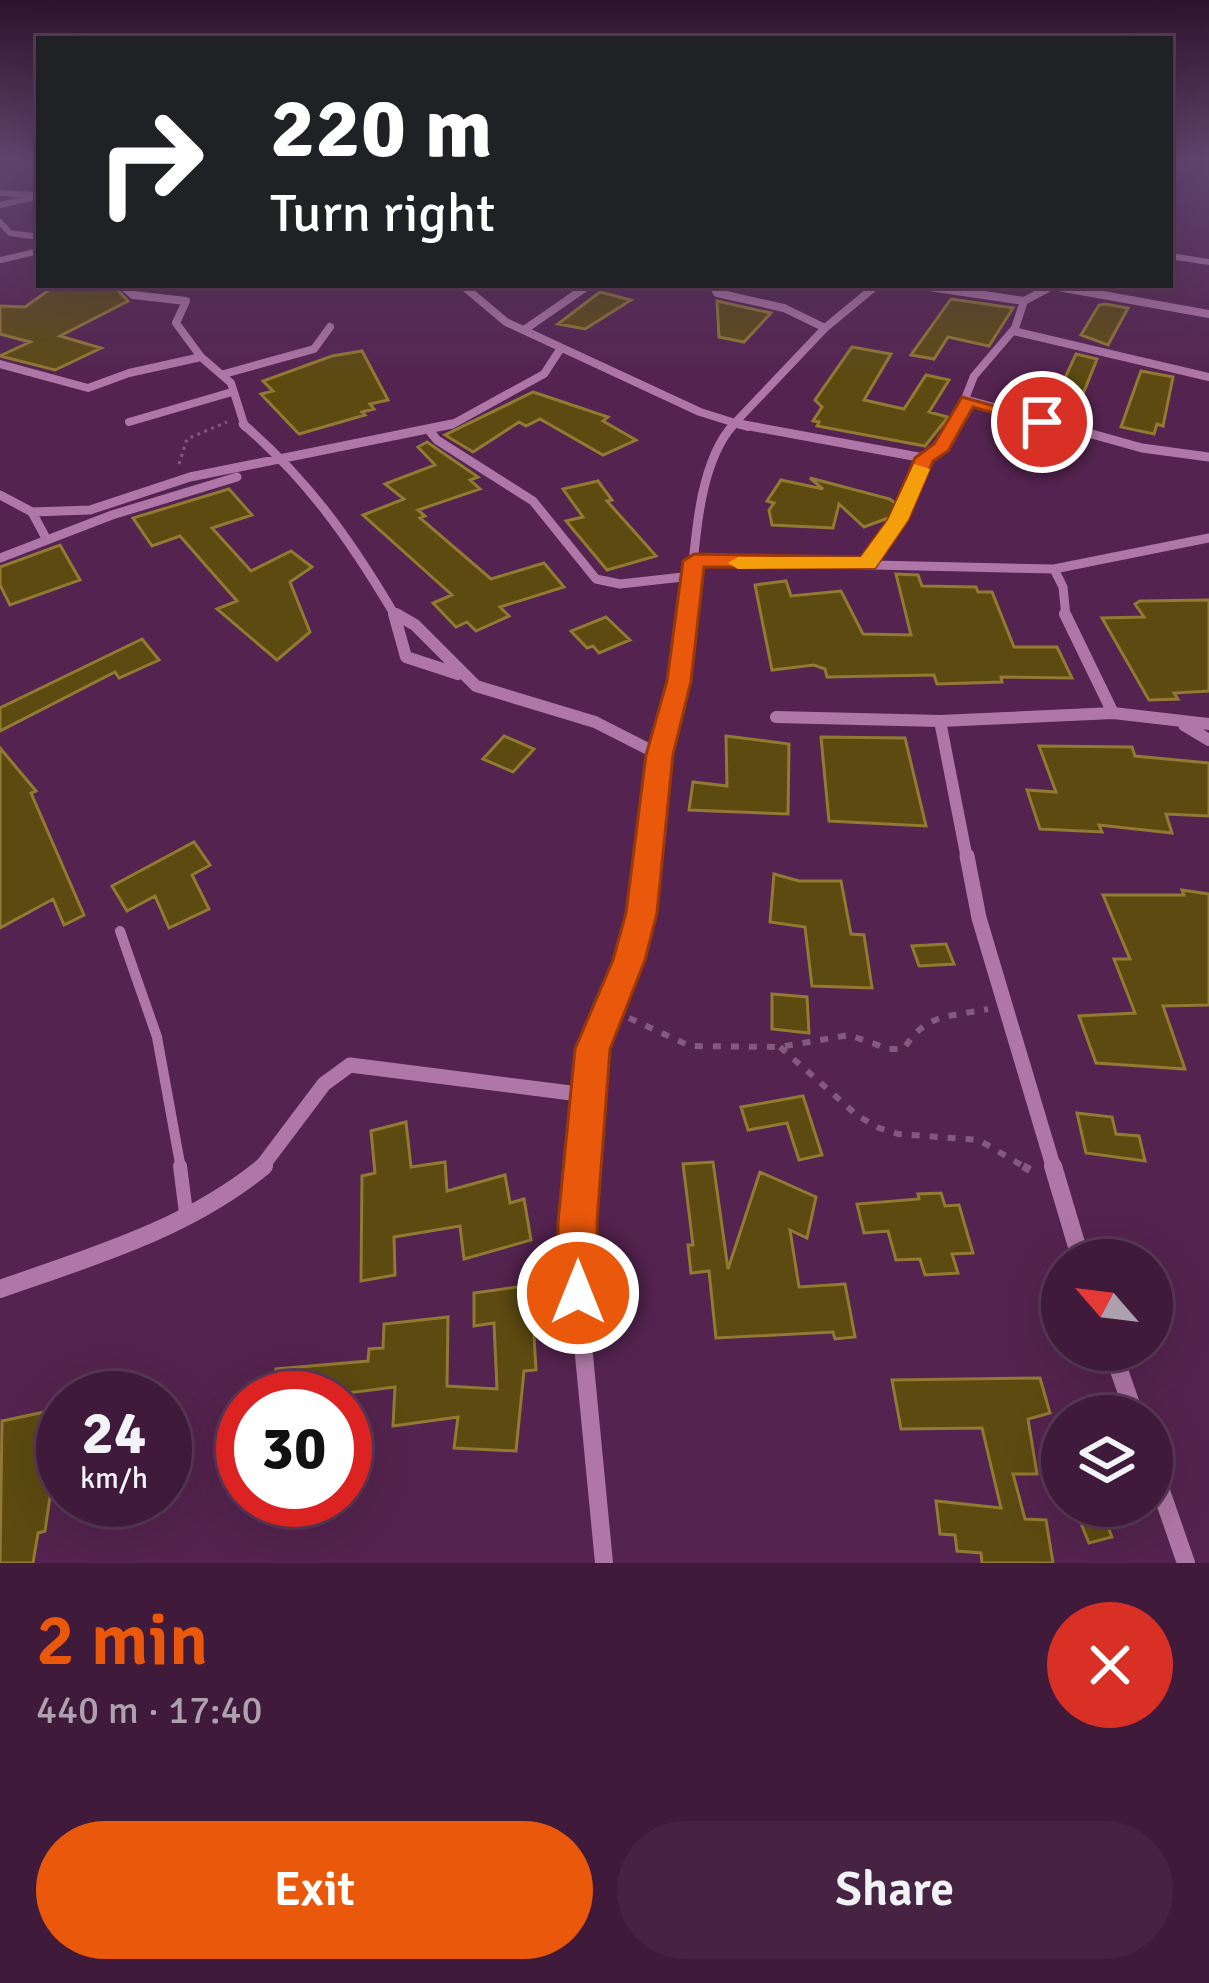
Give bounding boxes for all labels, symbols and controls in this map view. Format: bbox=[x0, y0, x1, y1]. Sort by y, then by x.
text: 220 m bbox=[270, 77, 492, 181]
icon: right bbox=[72, 84, 228, 240]
text: Turn right bbox=[270, 180, 495, 247]
pin bbox=[991, 371, 1093, 473]
icon: arrive bbox=[1009, 389, 1075, 455]
position arrow bbox=[515, 1230, 641, 1356]
north arrow bbox=[1041, 1239, 1173, 1371]
map controls bbox=[1041, 1239, 1173, 1527]
speed limit sign: 30 bbox=[216, 1371, 372, 1527]
button: layers bbox=[1041, 1395, 1173, 1527]
text: 24 bbox=[82, 1397, 146, 1471]
text: km/h bbox=[80, 1460, 148, 1497]
text: 2 min bbox=[36, 1596, 208, 1685]
button: close bbox=[1047, 1602, 1173, 1728]
text: 440 m · 17:40 bbox=[36, 1686, 263, 1734]
button: Exit bbox=[36, 1821, 593, 1959]
button: Share bbox=[617, 1821, 1173, 1959]

